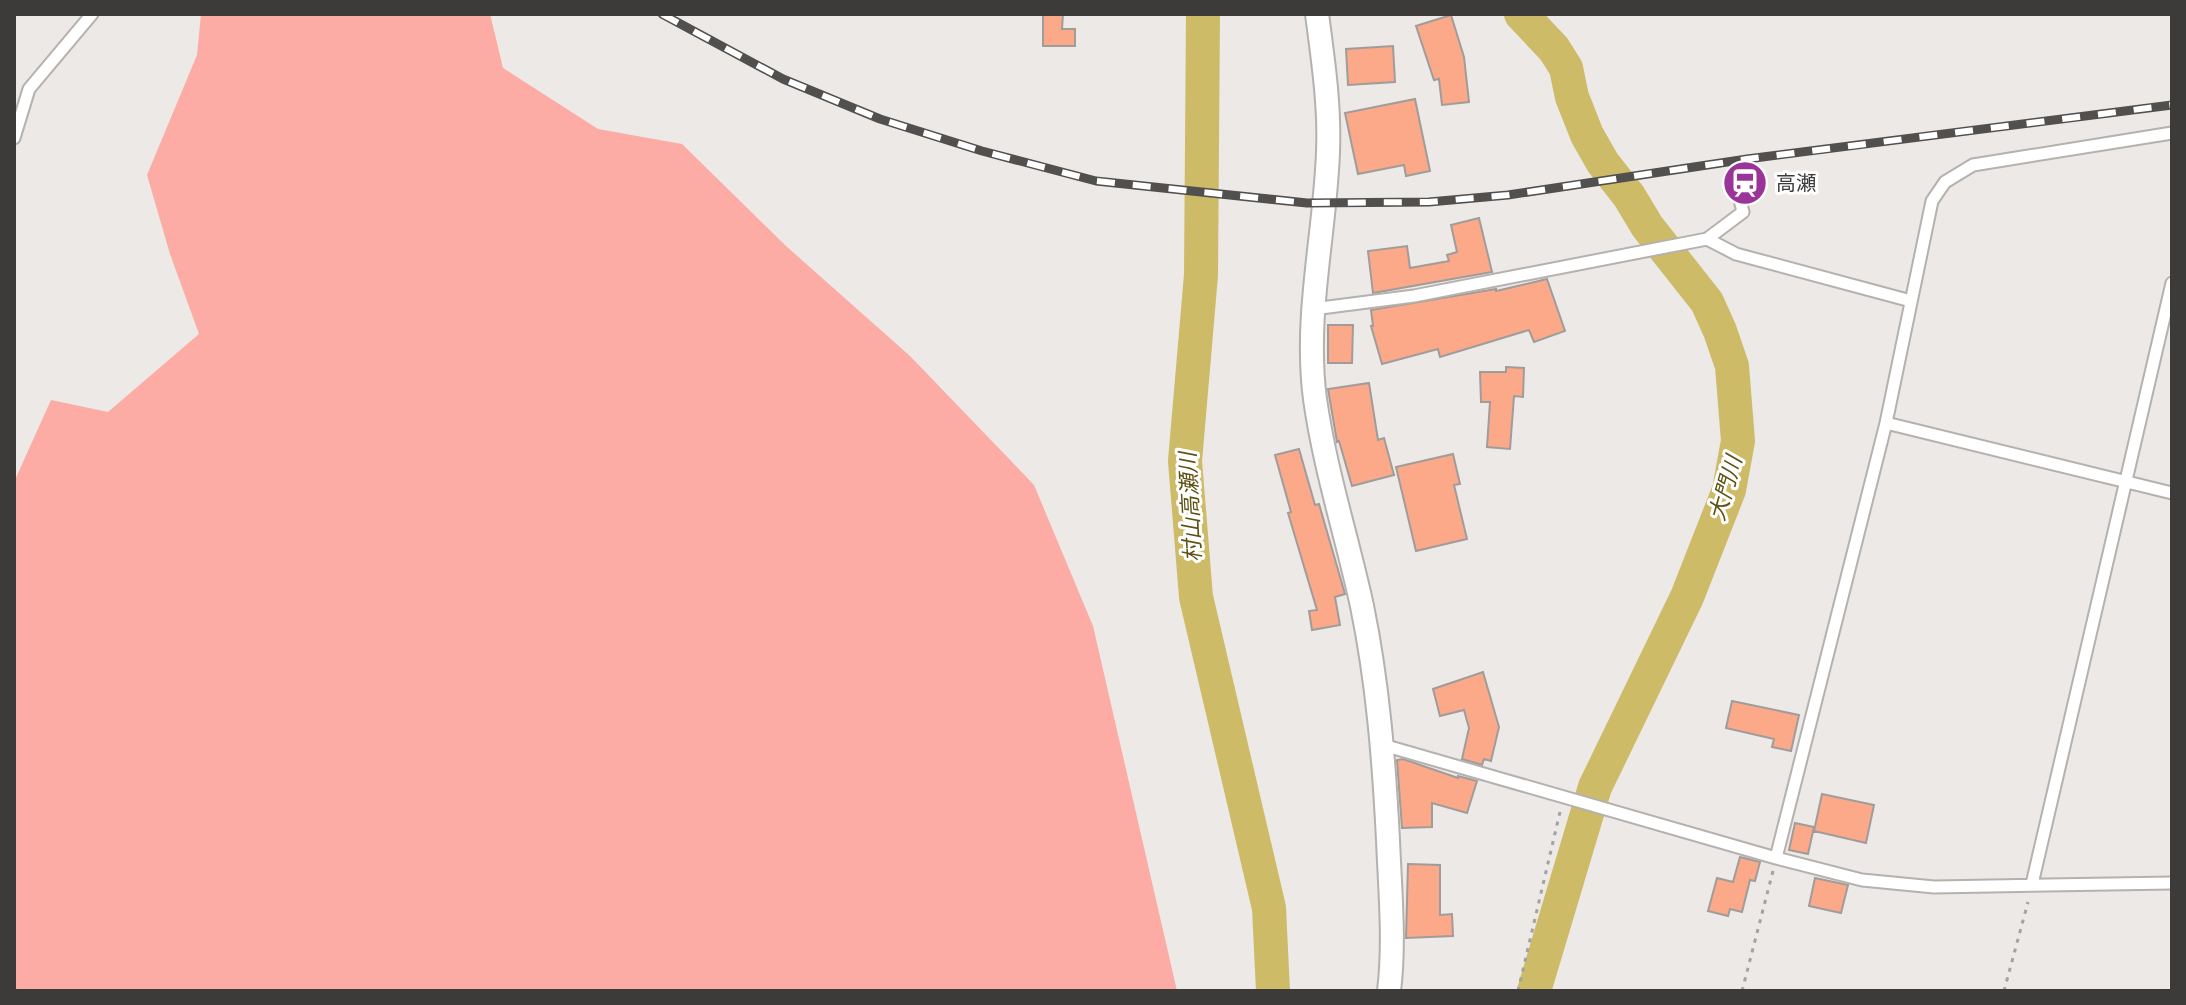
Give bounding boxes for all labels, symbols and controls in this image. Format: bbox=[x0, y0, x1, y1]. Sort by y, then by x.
station icon: 高瀬 bbox=[1721, 159, 1769, 207]
place label: 高瀬 bbox=[1776, 170, 1816, 196]
water label: 村山高瀬川 bbox=[1173, 449, 1207, 563]
water label: 大門川 bbox=[1702, 451, 1748, 524]

